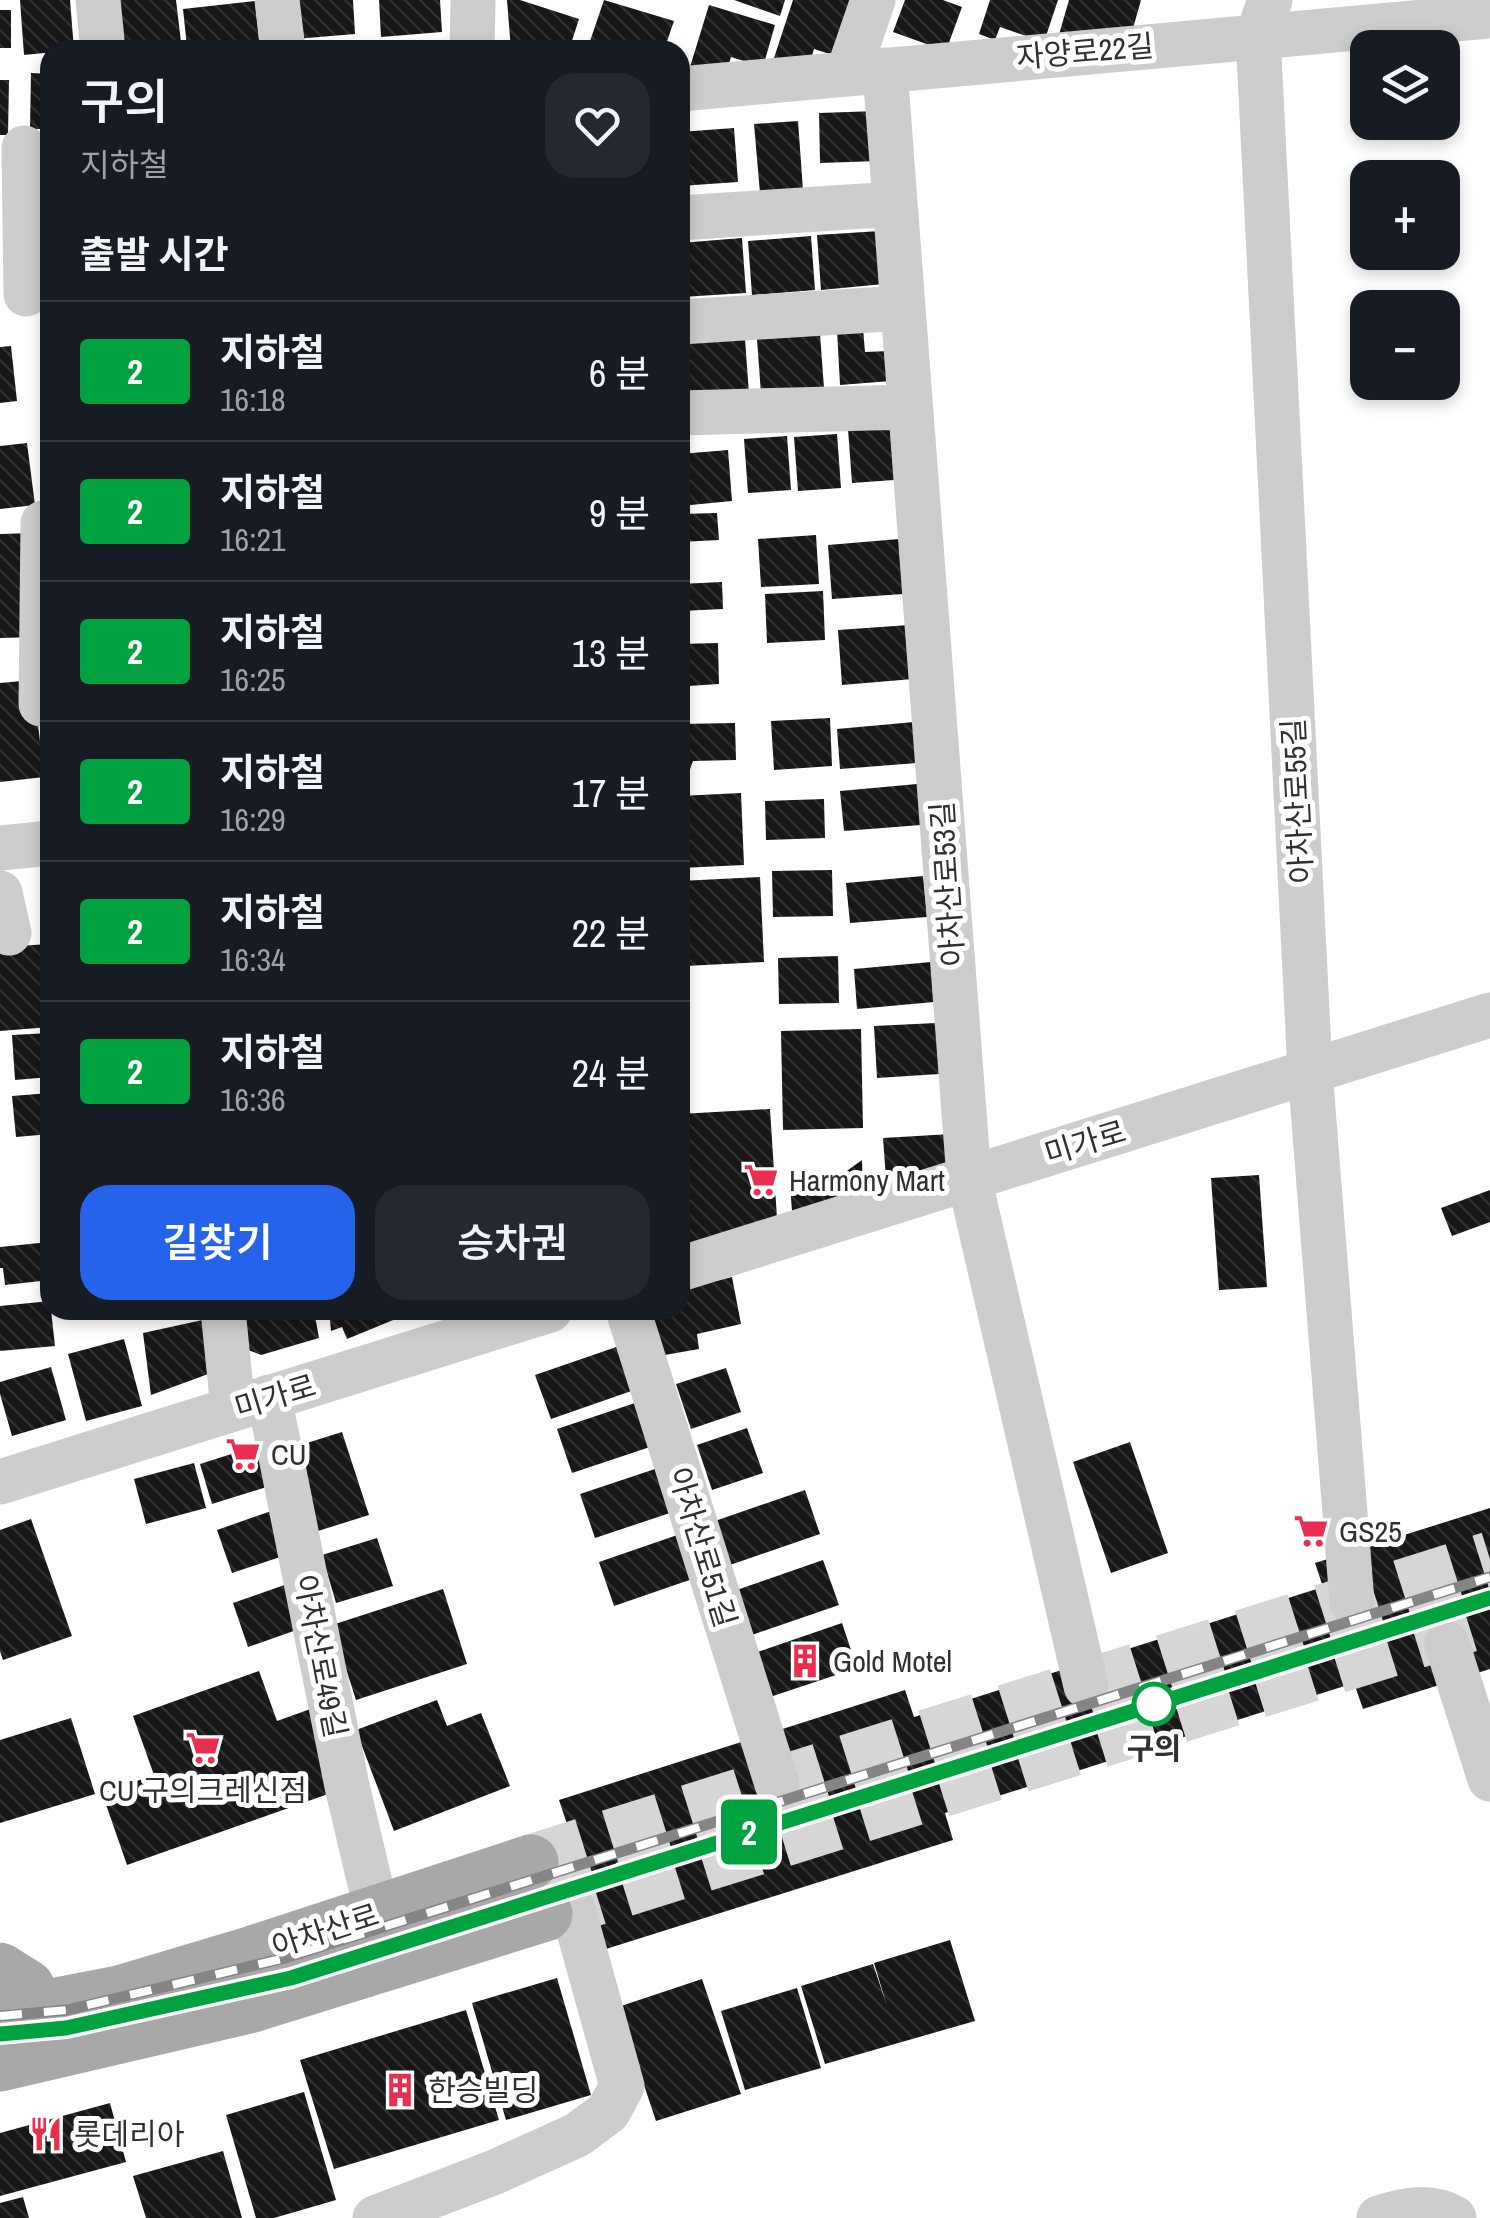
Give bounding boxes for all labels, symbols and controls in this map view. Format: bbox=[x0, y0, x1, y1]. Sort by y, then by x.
street label: 자양로22길 bbox=[1015, 25, 1155, 77]
map controls bbox=[1350, 30, 1460, 400]
button: layers bbox=[1350, 30, 1460, 140]
text: 구의 bbox=[80, 69, 168, 134]
button: heart bbox=[545, 73, 650, 178]
text: 지하철 bbox=[80, 143, 168, 186]
button: + bbox=[1350, 160, 1460, 270]
text: 출발 시간 bbox=[80, 229, 229, 280]
button: − bbox=[1350, 290, 1460, 400]
text: 지하철 bbox=[220, 327, 325, 378]
text: 2 bbox=[127, 348, 143, 395]
text: 6 분 bbox=[589, 348, 650, 399]
text: 16:18 bbox=[220, 378, 286, 421]
text: 지하철 bbox=[220, 467, 325, 518]
text: 2 bbox=[127, 488, 143, 535]
text: 9 분 bbox=[589, 488, 650, 539]
text: 16:21 bbox=[220, 518, 286, 561]
text: 지하철 bbox=[220, 607, 325, 658]
text: 2 bbox=[127, 628, 143, 675]
text: 13 분 bbox=[572, 628, 650, 679]
text: 16:25 bbox=[220, 658, 286, 701]
street label: 아차산로55길 bbox=[1273, 717, 1321, 885]
text: 지하철 bbox=[220, 747, 325, 798]
text: 2 bbox=[127, 768, 143, 815]
text: 17 분 bbox=[572, 768, 650, 819]
text: 16:29 bbox=[220, 798, 286, 841]
street label: 아차산로53길 bbox=[921, 800, 973, 968]
text: 지하철 bbox=[220, 887, 325, 938]
text: 2 bbox=[127, 908, 143, 955]
text: 22 분 bbox=[572, 908, 650, 959]
text: 16:34 bbox=[220, 938, 286, 981]
text: 지하철 bbox=[220, 1027, 325, 1078]
text: 2 bbox=[127, 1048, 143, 1095]
text: 24 분 bbox=[572, 1048, 650, 1099]
text: 16:36 bbox=[220, 1078, 286, 1121]
street label: 미가로 bbox=[1040, 1111, 1130, 1173]
place label: Harmony Mart bbox=[789, 1160, 945, 1200]
supermarket icon: Harmony Mart bbox=[742, 1161, 780, 1199]
button: 길찾기 bbox=[80, 1185, 355, 1300]
button: 승차권 bbox=[375, 1185, 650, 1300]
street label: 미가로 bbox=[230, 1365, 320, 1427]
place label: CU bbox=[271, 1434, 307, 1474]
supermarket icon: CU bbox=[224, 1435, 262, 1473]
street label: 아차산로51길 bbox=[660, 1462, 746, 1632]
place label: GS25 bbox=[1339, 1511, 1402, 1551]
supermarket icon: GS25 bbox=[1292, 1512, 1330, 1550]
street label: 아차산로49길 bbox=[286, 1571, 356, 1741]
place label: Gold Motel bbox=[833, 1641, 952, 1681]
building icon: Gold Motel bbox=[786, 1642, 824, 1680]
marker: 구의 bbox=[1133, 1683, 1175, 1725]
place label: 구의 bbox=[1126, 1728, 1182, 1768]
supermarket icon: CU 구의크레신점 bbox=[184, 1729, 222, 1767]
place label: CU 구의크레신점 bbox=[99, 1770, 307, 1810]
line badge: 2 bbox=[716, 1800, 782, 1864]
text: 2 bbox=[741, 1809, 757, 1856]
street label: 아차산로 bbox=[266, 1894, 384, 1966]
place label: 한승빌딩 bbox=[428, 2070, 538, 2110]
building icon: 한승빌딩 bbox=[381, 2071, 419, 2109]
place label: 롯데리아 bbox=[74, 2114, 185, 2154]
restaurant icon: 롯데리아 bbox=[27, 2115, 65, 2153]

